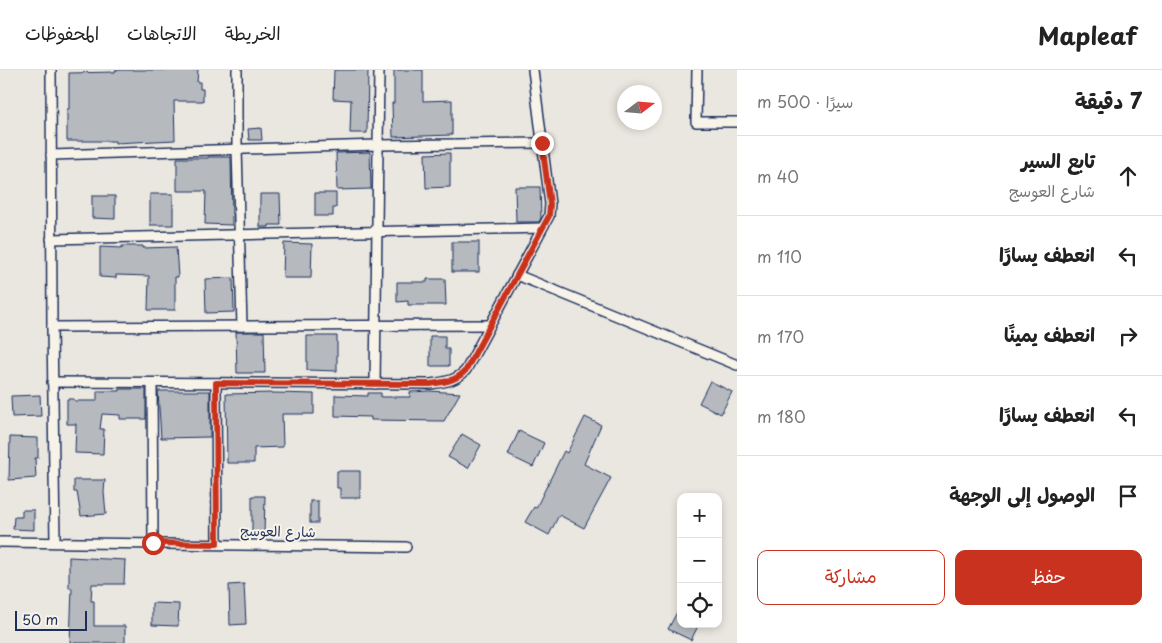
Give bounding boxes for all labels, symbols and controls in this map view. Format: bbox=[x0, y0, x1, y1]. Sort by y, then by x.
text: Mapleaf bbox=[1038, 17, 1137, 53]
text: المحفوظات bbox=[25, 19, 99, 46]
text: الاتجاهات bbox=[127, 19, 197, 46]
text: الخريطة bbox=[225, 19, 281, 46]
text: 7 دقيقة bbox=[1075, 84, 1142, 116]
north arrow bbox=[617, 85, 662, 130]
text: سيرًا · 500 m bbox=[757, 89, 853, 113]
route end bbox=[531, 132, 554, 155]
text: تابع السير bbox=[1021, 146, 1095, 174]
icon: ahead bbox=[1114, 162, 1142, 190]
text: 40 m bbox=[757, 164, 799, 188]
text: شارع العوسج bbox=[1009, 178, 1095, 202]
text: انعطف يسارًا bbox=[999, 240, 1095, 268]
icon: left bbox=[1114, 242, 1142, 270]
text: 110 m bbox=[757, 244, 802, 268]
text: انعطف يمينًا bbox=[1004, 320, 1095, 348]
icon: right bbox=[1114, 322, 1142, 350]
text: 170 m bbox=[757, 324, 804, 348]
text: انعطف يسارًا bbox=[999, 400, 1095, 428]
icon: left bbox=[1114, 402, 1142, 430]
text: 180 m bbox=[757, 404, 806, 428]
text: الوصول إلى الوجهة bbox=[949, 480, 1095, 508]
icon: arrive bbox=[1114, 482, 1142, 510]
map controls bbox=[677, 493, 722, 628]
button: + bbox=[677, 493, 722, 538]
street label: شارع العوسج bbox=[240, 520, 316, 542]
route start bbox=[142, 532, 165, 555]
button: − bbox=[677, 538, 722, 583]
button: مشاركة bbox=[757, 550, 945, 605]
button: حفظ bbox=[955, 550, 1142, 605]
button: locate bbox=[677, 583, 722, 628]
scale bar bbox=[15, 608, 88, 631]
text: 50 m bbox=[22, 609, 58, 630]

